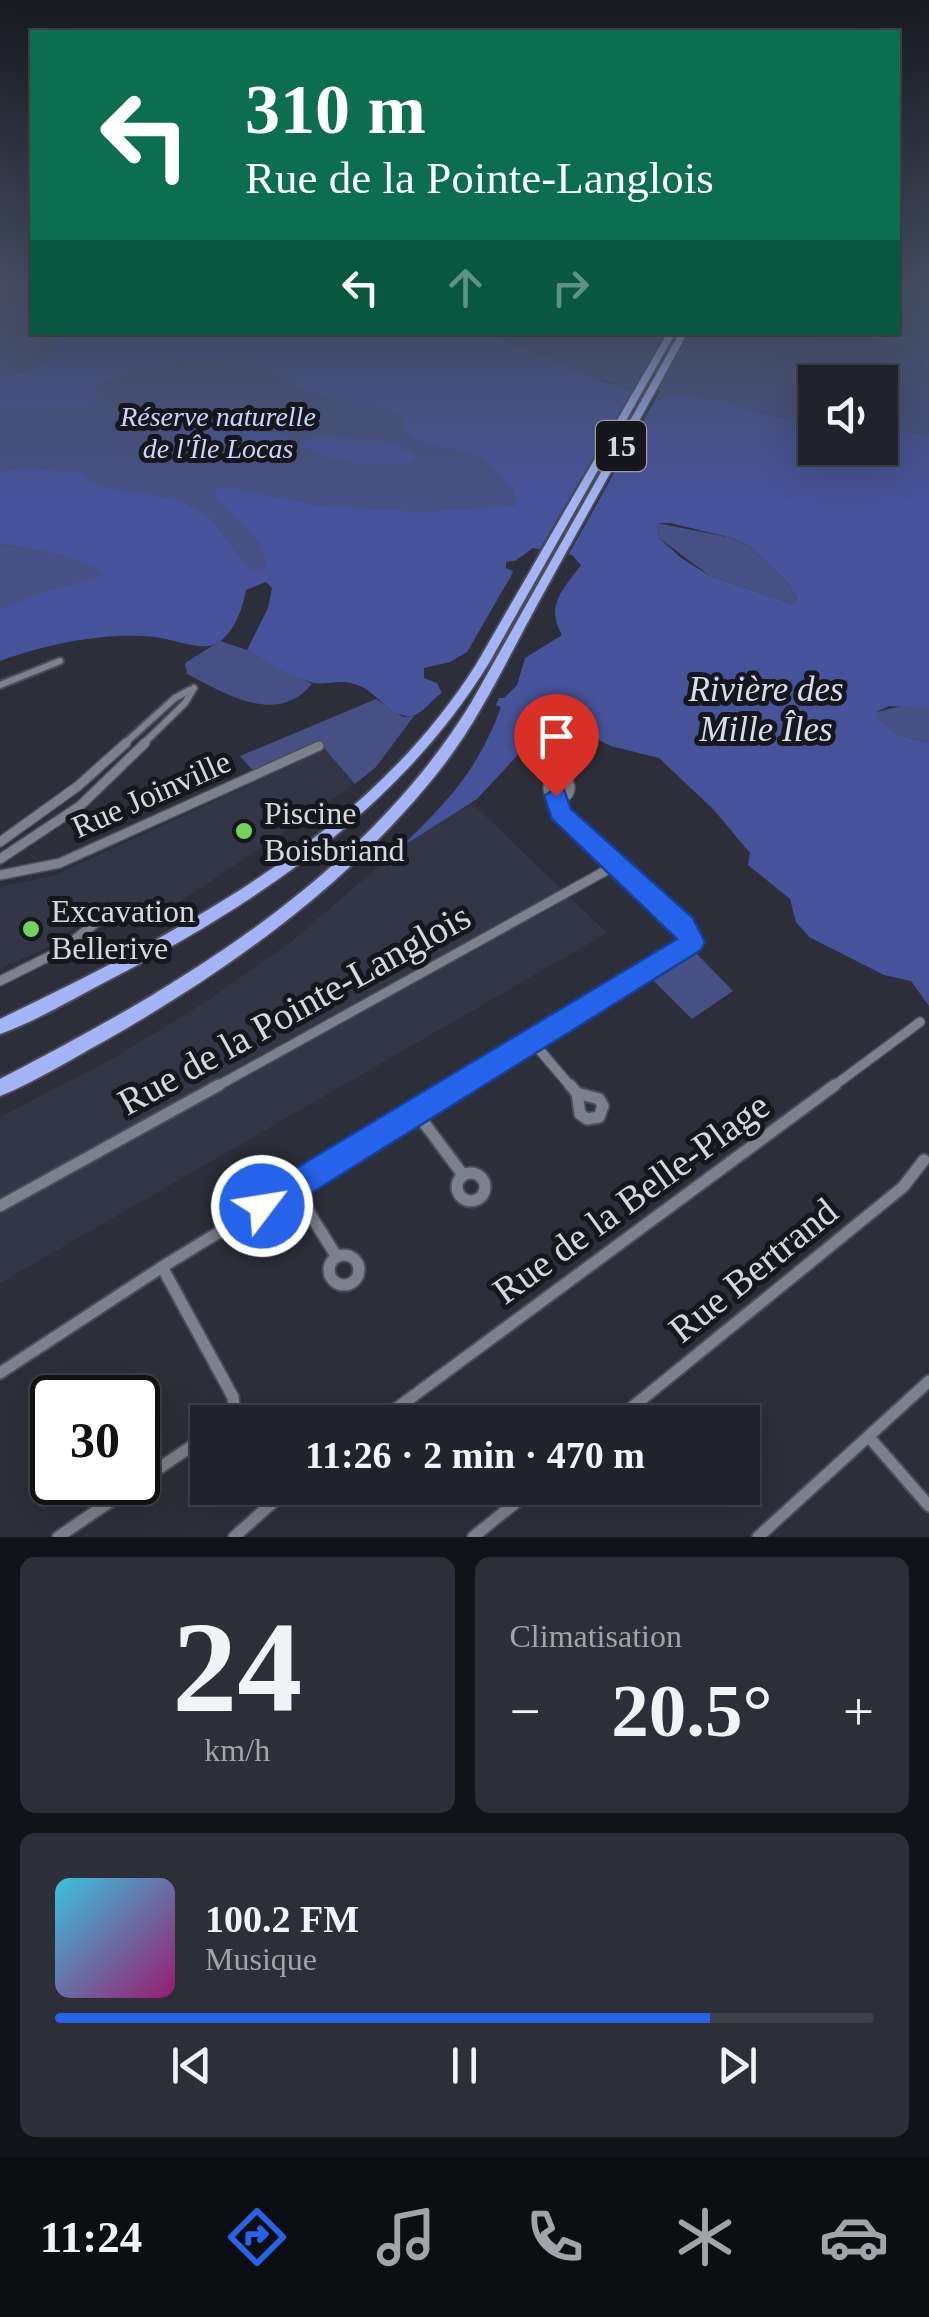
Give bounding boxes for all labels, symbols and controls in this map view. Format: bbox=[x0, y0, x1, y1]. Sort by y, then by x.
icon: left bbox=[80, 70, 210, 200]
text: 310 m bbox=[245, 71, 426, 148]
text: Rue de la Pointe-Langlois bbox=[245, 153, 714, 203]
icon: left bbox=[333, 260, 388, 315]
icon: ahead bbox=[438, 260, 493, 315]
icon: right bbox=[543, 260, 598, 315]
map controls bbox=[798, 365, 898, 465]
button: sound bbox=[798, 365, 898, 465]
park label: Réserve naturelle de l'Île Locas bbox=[119, 401, 316, 464]
road number: 15 bbox=[596, 421, 646, 471]
water label: Rivière des Mille Îles bbox=[687, 670, 844, 749]
pin bbox=[514, 694, 599, 797]
icon: arrive bbox=[529, 709, 584, 764]
street label: Rue Joinville bbox=[66, 743, 236, 845]
place label: Piscine Boisbriand bbox=[264, 795, 404, 868]
marker: Piscine Boisbriand bbox=[233, 820, 255, 842]
place label: Excavation Bellerive bbox=[51, 893, 195, 966]
street label: Rue de la Pointe-Langlois bbox=[111, 895, 477, 1123]
marker: Excavation Bellerive bbox=[20, 918, 42, 940]
street label: Rue de la Belle-Plage bbox=[485, 1084, 777, 1312]
position arrow bbox=[210, 1154, 314, 1258]
street label: Rue Bertrand bbox=[661, 1190, 845, 1350]
speed limit sign: 30 bbox=[30, 1375, 160, 1505]
text: 11:26 · 2 min · 470 m bbox=[305, 1434, 645, 1476]
text: 24 bbox=[172, 1595, 302, 1739]
text: Climatisation bbox=[510, 1618, 682, 1654]
text: 20.5° bbox=[611, 1669, 772, 1752]
text: − bbox=[510, 1681, 541, 1742]
text: + bbox=[843, 1681, 874, 1742]
text: km/h bbox=[204, 1732, 270, 1768]
text: 100.2 FM bbox=[205, 1898, 359, 1940]
text: Musique bbox=[205, 1941, 317, 1977]
icon: previous bbox=[164, 2038, 219, 2093]
icon: pause bbox=[437, 2038, 492, 2093]
icon: next bbox=[710, 2038, 765, 2093]
icon: directions bbox=[222, 2202, 292, 2272]
icon: music bbox=[371, 2202, 441, 2272]
icon: phone bbox=[520, 2202, 590, 2272]
icon: climate bbox=[670, 2202, 740, 2272]
icon: car bbox=[819, 2202, 889, 2272]
text: 11:24 bbox=[40, 2212, 142, 2262]

